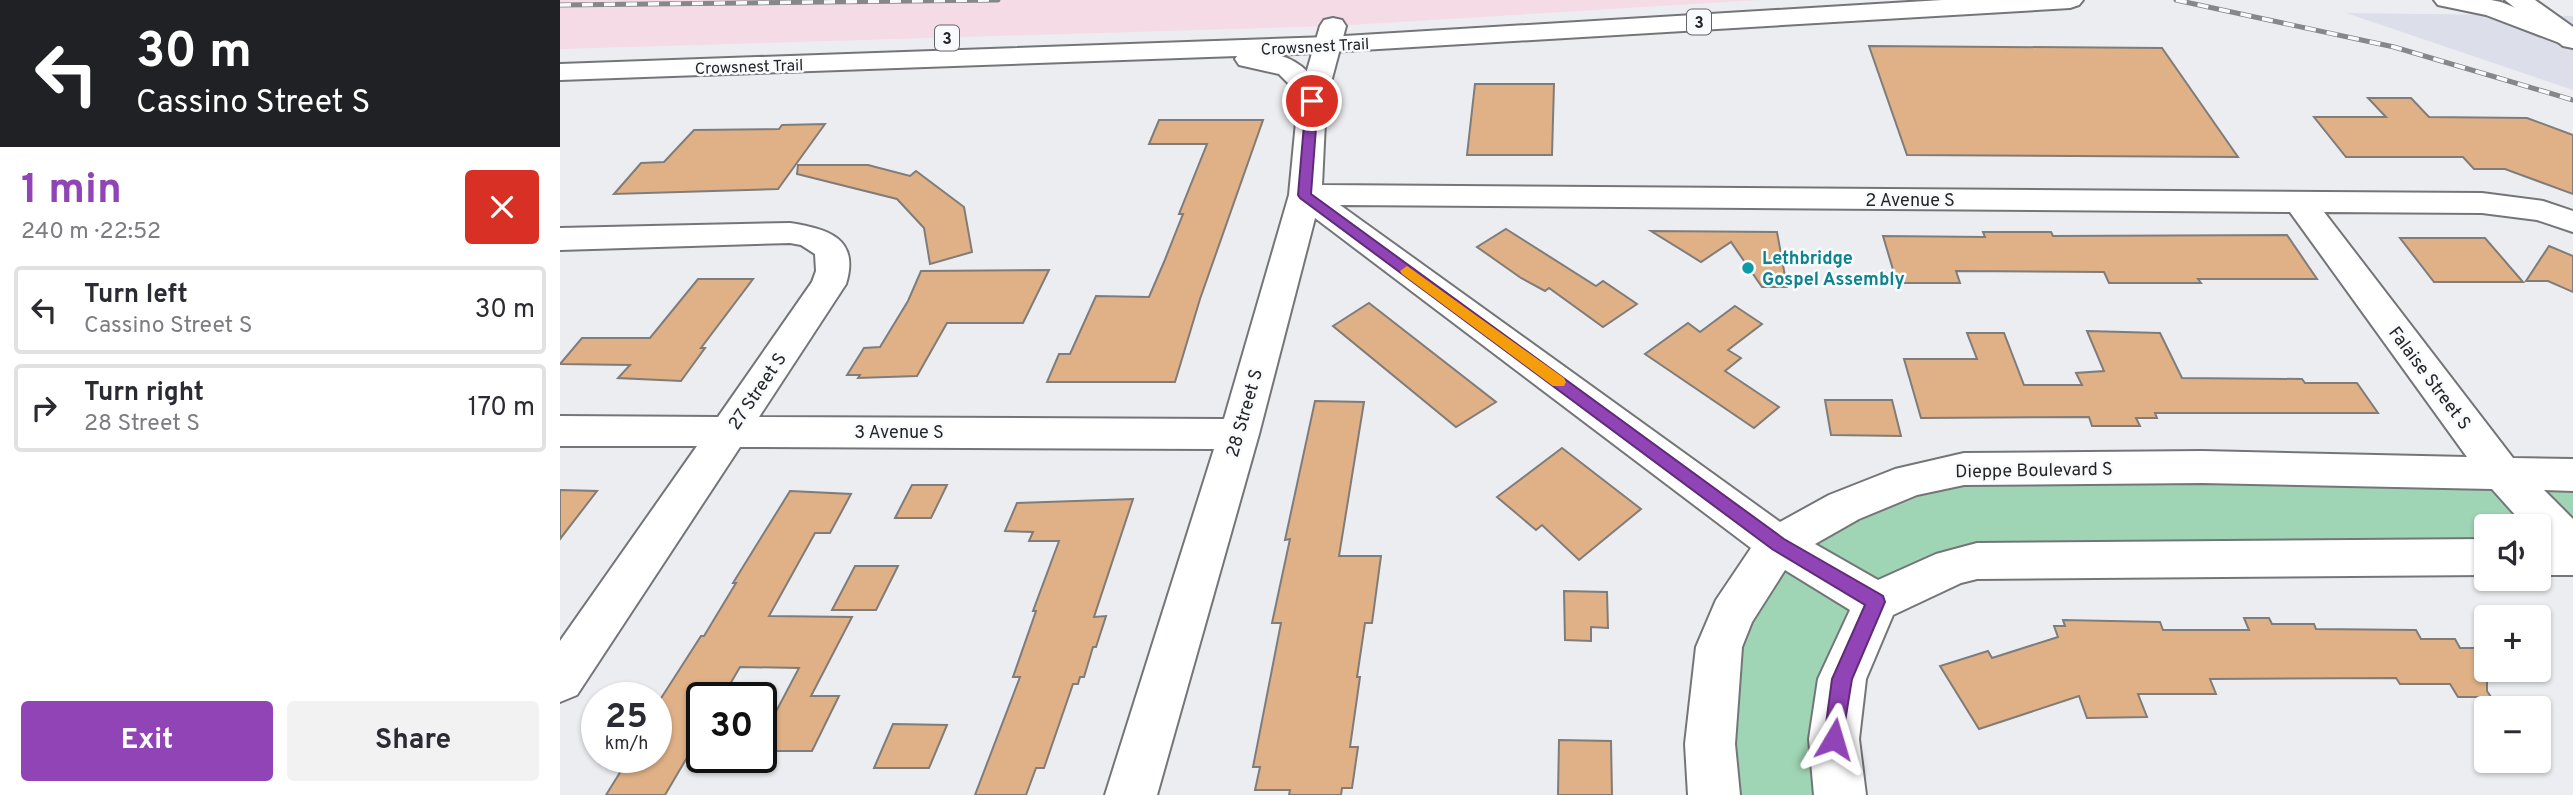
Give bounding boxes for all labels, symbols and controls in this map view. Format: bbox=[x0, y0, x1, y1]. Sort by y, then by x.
road number: 3 bbox=[1687, 10, 1711, 34]
text: 30 m bbox=[136, 23, 252, 85]
road number: 3 bbox=[935, 26, 959, 50]
icon: left bbox=[21, 28, 112, 119]
street label: Crowsnest Trail bbox=[1260, 35, 1370, 61]
street label: Crowsnest Trail bbox=[694, 56, 804, 80]
pin bbox=[1282, 71, 1342, 131]
icon: arrive bbox=[1293, 82, 1331, 120]
text: Cassino Street S bbox=[136, 84, 370, 124]
text: 1 min bbox=[21, 165, 122, 218]
button: close bbox=[465, 170, 539, 244]
street label: 2 Avenue S bbox=[1865, 190, 1955, 213]
text: 240 m · 22:52 bbox=[21, 218, 161, 247]
place label: Lethbridge Gospel Assembly bbox=[1762, 248, 1905, 292]
marker: Lethbridge Gospel Assembly bbox=[1740, 260, 1756, 276]
text: Turn left bbox=[84, 279, 188, 312]
icon: left bbox=[25, 291, 63, 329]
text: 30 m bbox=[475, 294, 535, 327]
text: Cassino Street S bbox=[84, 312, 252, 341]
street label: Falaise Street S bbox=[2382, 323, 2475, 435]
street label: 27 Street S bbox=[724, 349, 792, 435]
street label: 28 Street S bbox=[1222, 367, 1269, 460]
text: Turn right bbox=[84, 377, 204, 410]
icon: right bbox=[25, 389, 63, 427]
text: 170 m bbox=[468, 392, 535, 425]
text: 28 Street S bbox=[84, 410, 200, 439]
street label: 3 Avenue S bbox=[854, 422, 944, 445]
street label: Dieppe Boulevard S bbox=[1955, 459, 2113, 484]
map controls bbox=[2474, 514, 2551, 773]
button: sound bbox=[2474, 514, 2551, 591]
button: + bbox=[2474, 605, 2551, 682]
speed limit sign: 30 bbox=[686, 682, 777, 773]
text: 25 bbox=[605, 696, 648, 740]
button: − bbox=[2474, 696, 2551, 773]
button: Exit bbox=[21, 701, 273, 781]
button: Share bbox=[287, 701, 539, 781]
position arrow bbox=[1797, 702, 1871, 776]
text: km/h bbox=[605, 733, 648, 756]

